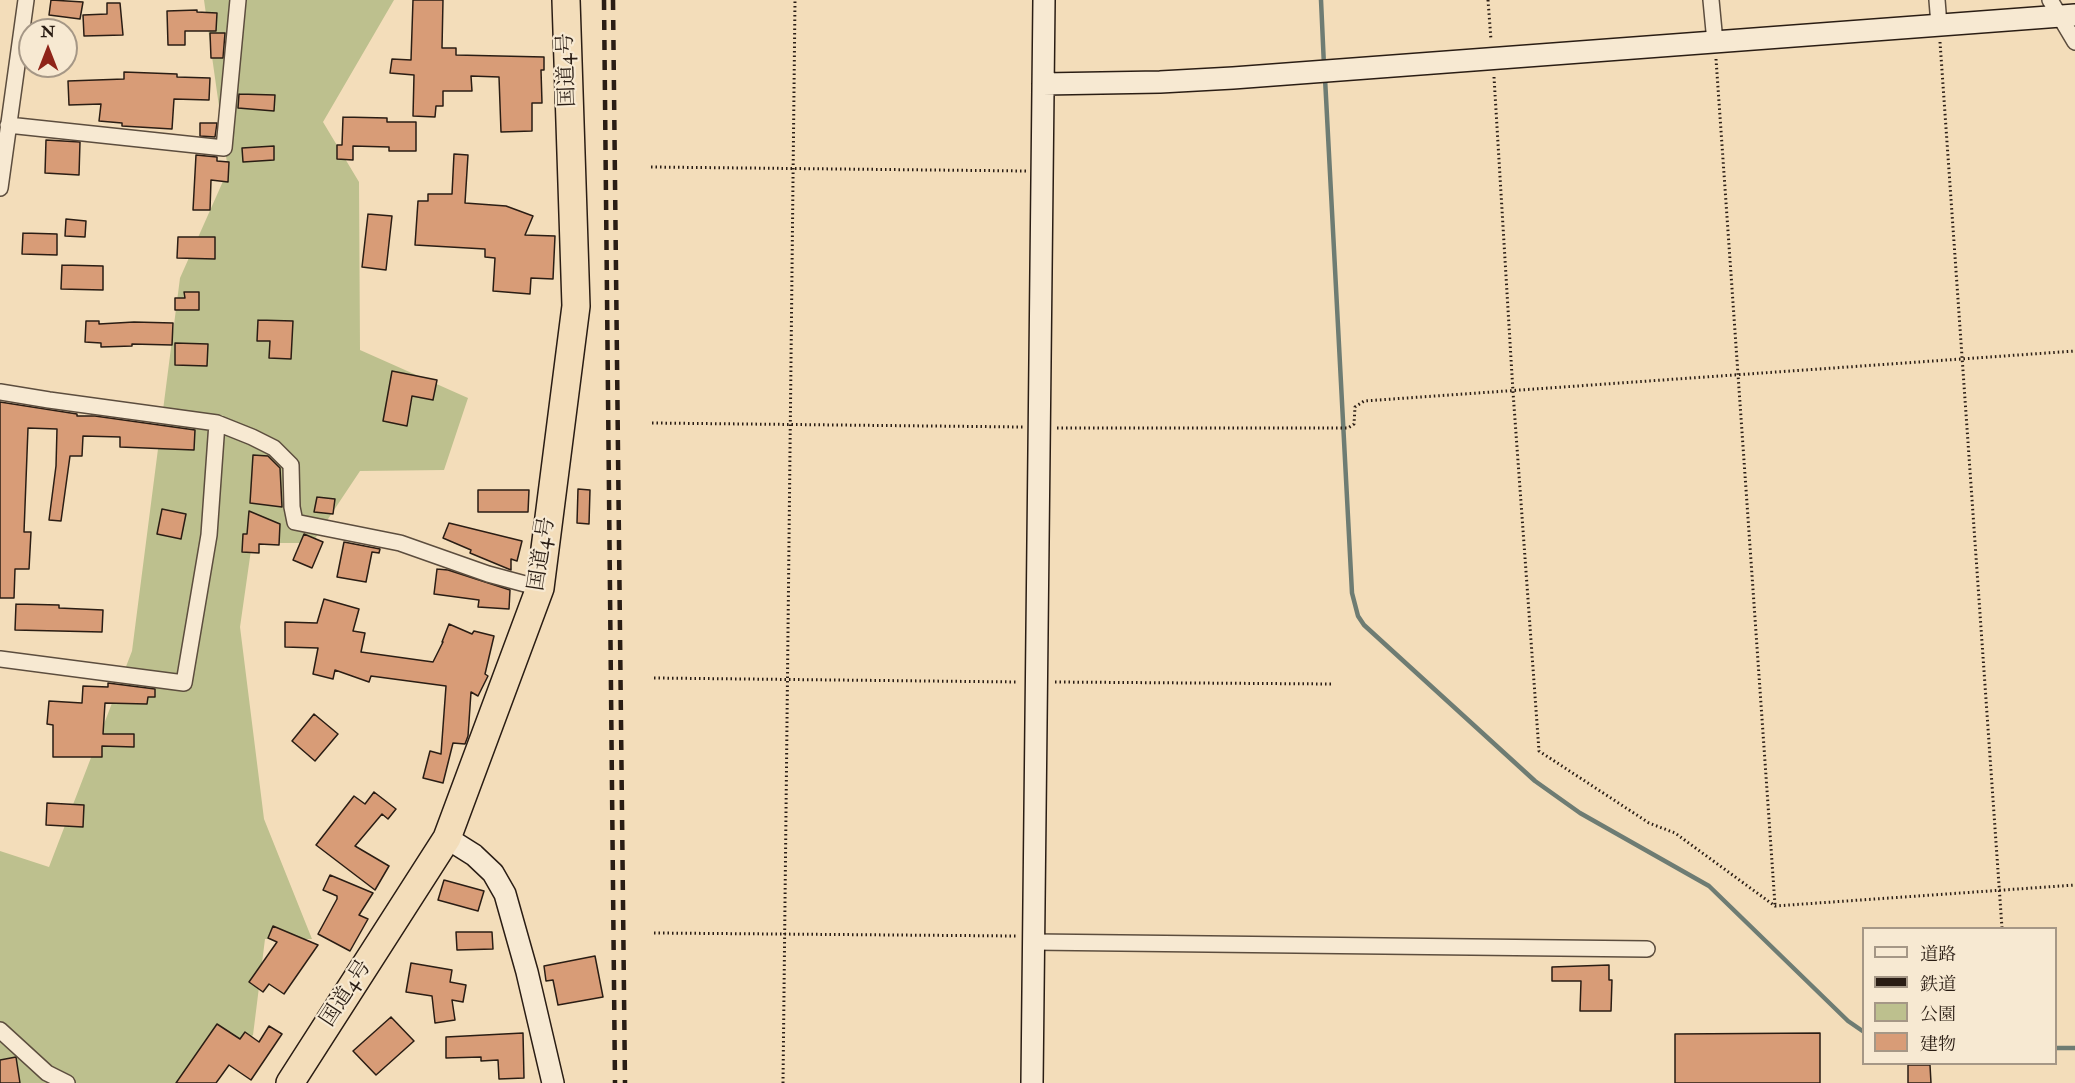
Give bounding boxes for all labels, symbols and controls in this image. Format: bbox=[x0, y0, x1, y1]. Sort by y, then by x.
north arrow bbox=[18, 18, 78, 78]
text: N bbox=[41, 22, 55, 42]
street label: 国道4号 bbox=[554, 32, 582, 108]
street label: 国道4号 bbox=[525, 515, 561, 593]
legend bbox=[1862, 927, 2057, 1065]
text: 道路 bbox=[1920, 943, 1956, 966]
street label: 国道4号 bbox=[316, 956, 378, 1032]
text: 鉄道 bbox=[1920, 973, 1956, 996]
text: 公園 bbox=[1920, 1003, 1956, 1026]
text: 建物 bbox=[1920, 1033, 1956, 1056]

